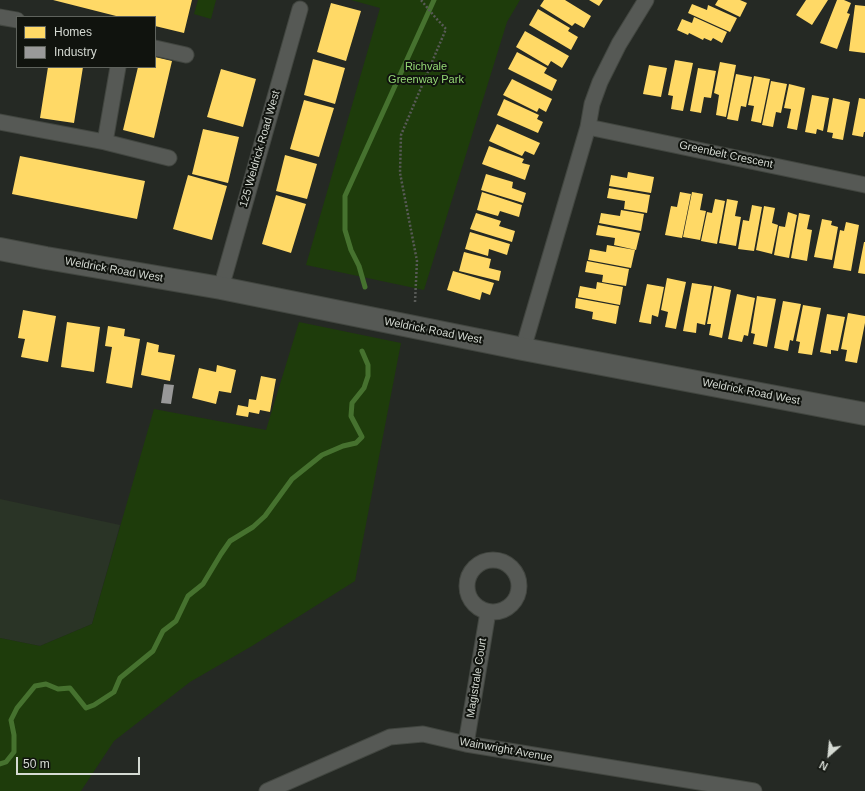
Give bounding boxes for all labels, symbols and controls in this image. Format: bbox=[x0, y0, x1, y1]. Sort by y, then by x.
legend bbox=[16, 16, 156, 68]
text: Homes bbox=[54, 25, 92, 39]
text: Industry bbox=[54, 45, 97, 59]
park label: Richvale Greenway Park bbox=[388, 60, 464, 86]
street label: 125 Weldrick Road West bbox=[237, 89, 283, 209]
street label: Greenbelt Crescent bbox=[678, 139, 774, 171]
street label: Weldrick Road West bbox=[64, 255, 164, 285]
street label: Weldrick Road West bbox=[383, 315, 483, 347]
street label: Weldrick Road West bbox=[701, 376, 801, 408]
street label: Magistrale Court bbox=[464, 637, 490, 719]
street label: Wainwright Avenue bbox=[458, 735, 554, 765]
north arrow bbox=[809, 735, 849, 775]
scale bar bbox=[18, 749, 142, 775]
text: 50 m bbox=[23, 757, 50, 771]
text: N bbox=[817, 759, 830, 773]

